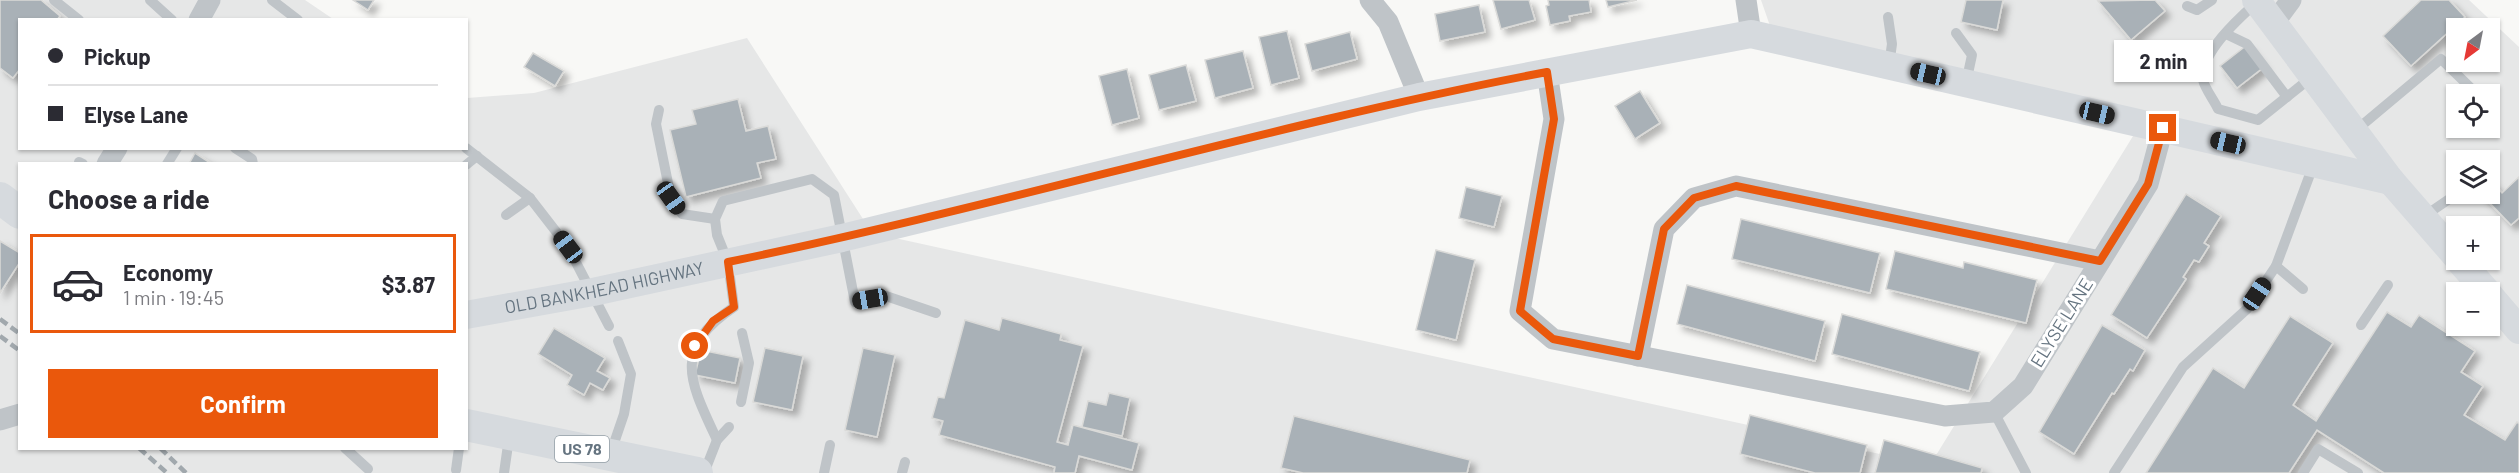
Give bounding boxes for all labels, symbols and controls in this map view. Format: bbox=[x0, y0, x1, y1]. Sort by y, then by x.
north arrow bbox=[2446, 18, 2500, 72]
map controls bbox=[2446, 18, 2500, 336]
callout: 2 min bbox=[2114, 41, 2212, 83]
text: Pickup bbox=[84, 43, 151, 69]
text: 2 min bbox=[2140, 49, 2187, 73]
car bbox=[1908, 61, 1948, 87]
button: locate bbox=[2446, 84, 2500, 138]
car bbox=[2077, 100, 2117, 126]
text: Elyse Lane bbox=[84, 101, 188, 127]
route end bbox=[2149, 114, 2176, 141]
car bbox=[2208, 130, 2248, 156]
button: layers bbox=[2446, 150, 2500, 204]
car bbox=[653, 178, 689, 218]
text: Choose a ride bbox=[48, 182, 210, 214]
button: + bbox=[2446, 216, 2500, 270]
car bbox=[550, 227, 586, 267]
street label: OLD BANKHEAD HIGHWAY bbox=[503, 256, 706, 318]
icon: car bbox=[51, 257, 105, 311]
text: Economy bbox=[123, 259, 213, 285]
text: $3.87 bbox=[382, 271, 435, 297]
street label: ELYSE LANE bbox=[2025, 274, 2097, 371]
car bbox=[2239, 274, 2275, 314]
button: − bbox=[2446, 282, 2500, 336]
text: 1 min · 19:45 bbox=[123, 285, 224, 309]
car bbox=[851, 287, 889, 311]
route start bbox=[681, 332, 708, 359]
button: Confirm bbox=[48, 369, 438, 438]
road number: US 78 bbox=[555, 436, 609, 462]

